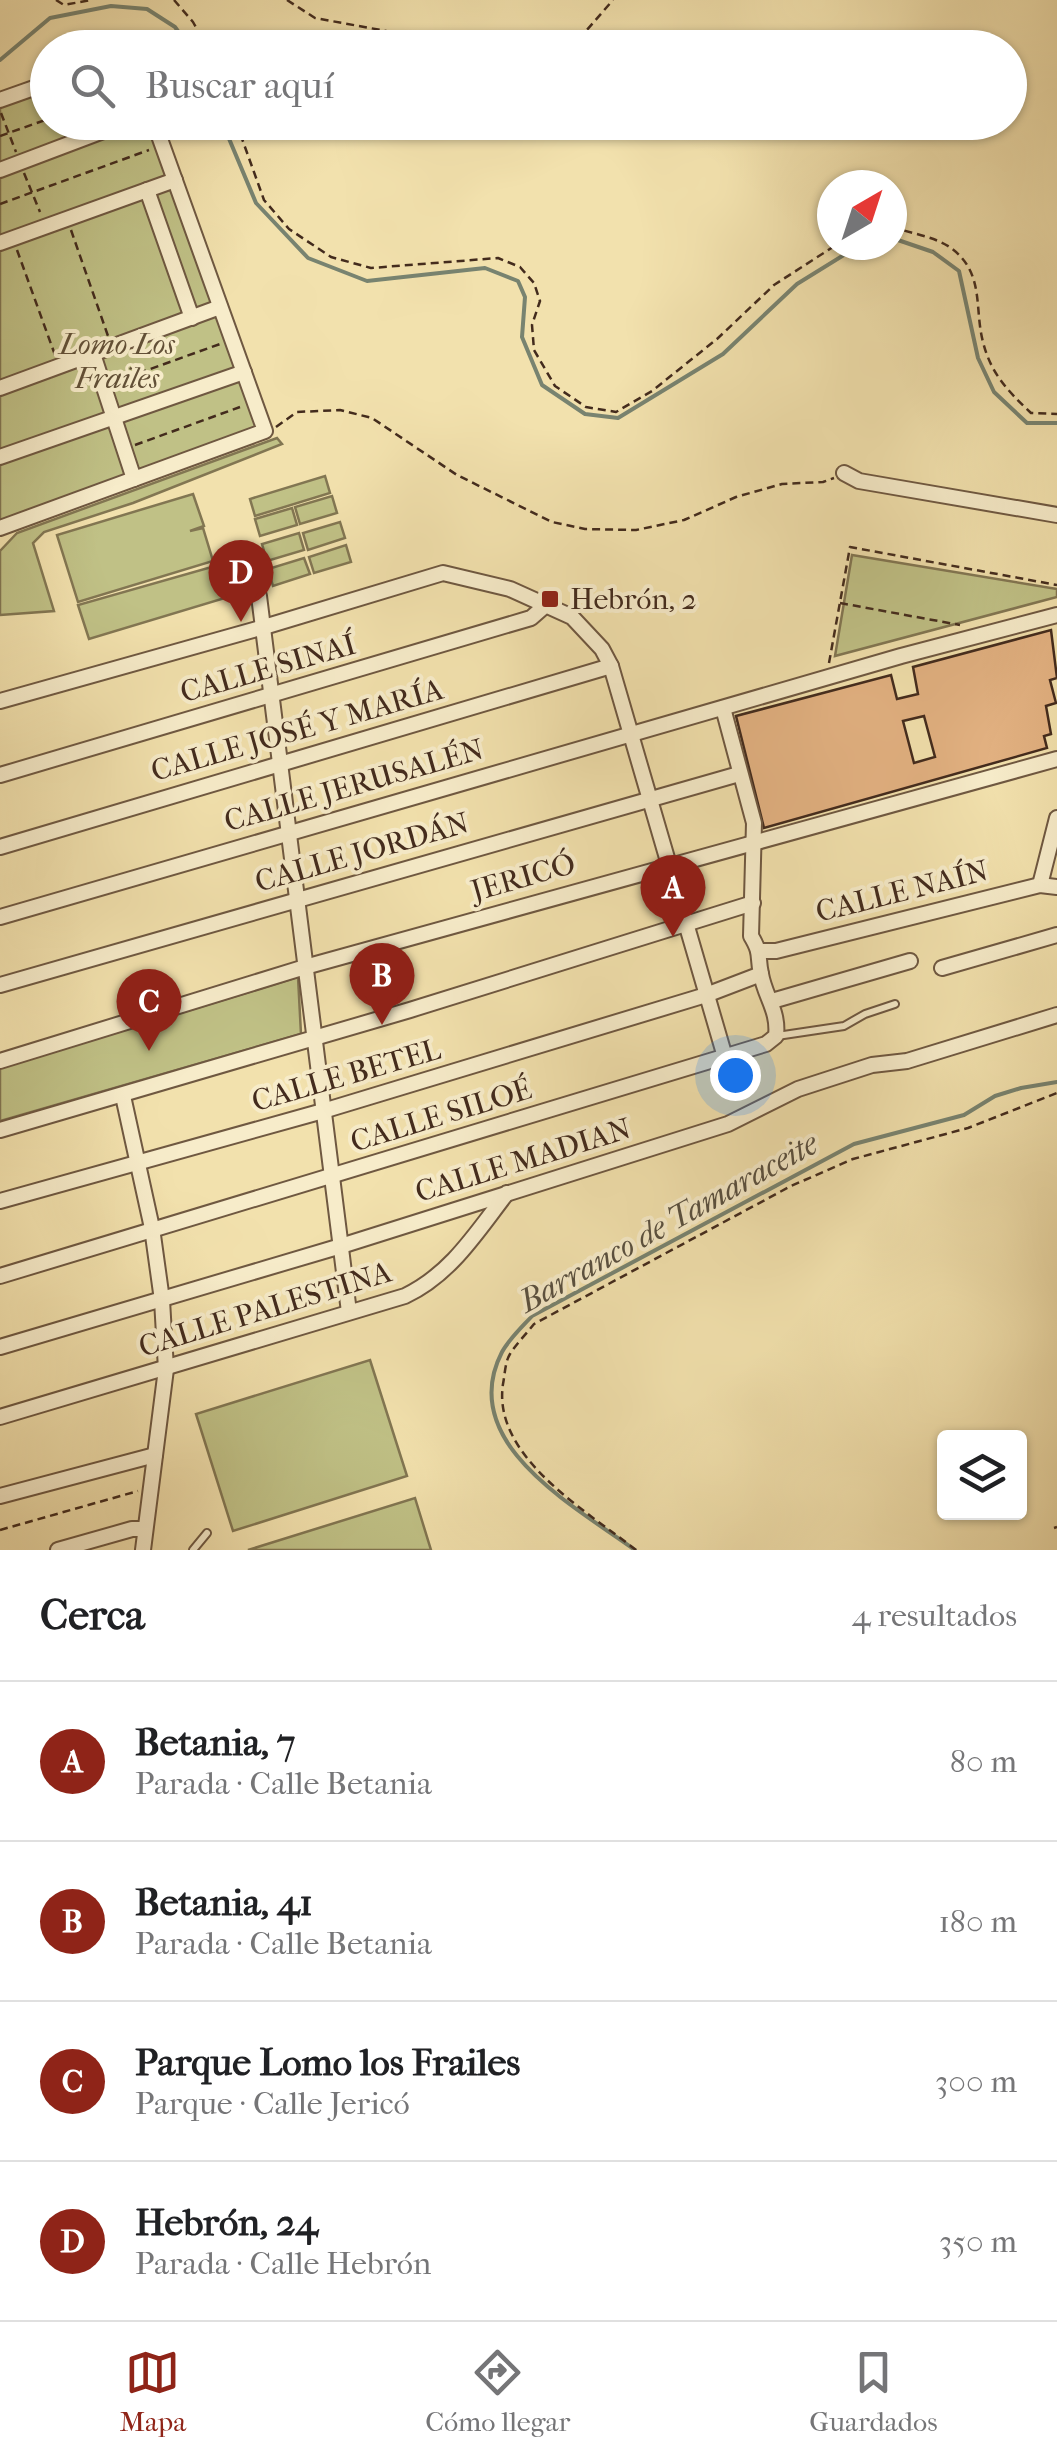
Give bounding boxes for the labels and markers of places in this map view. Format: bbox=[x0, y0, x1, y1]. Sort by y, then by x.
pin: D bbox=[208, 540, 274, 622]
place label: Hebrón, 2 bbox=[570, 582, 697, 617]
marker: Hebrón, 2 bbox=[539, 588, 561, 610]
pin: A bbox=[640, 854, 706, 937]
pin: B bbox=[350, 942, 414, 1025]
pin: C bbox=[116, 968, 182, 1051]

